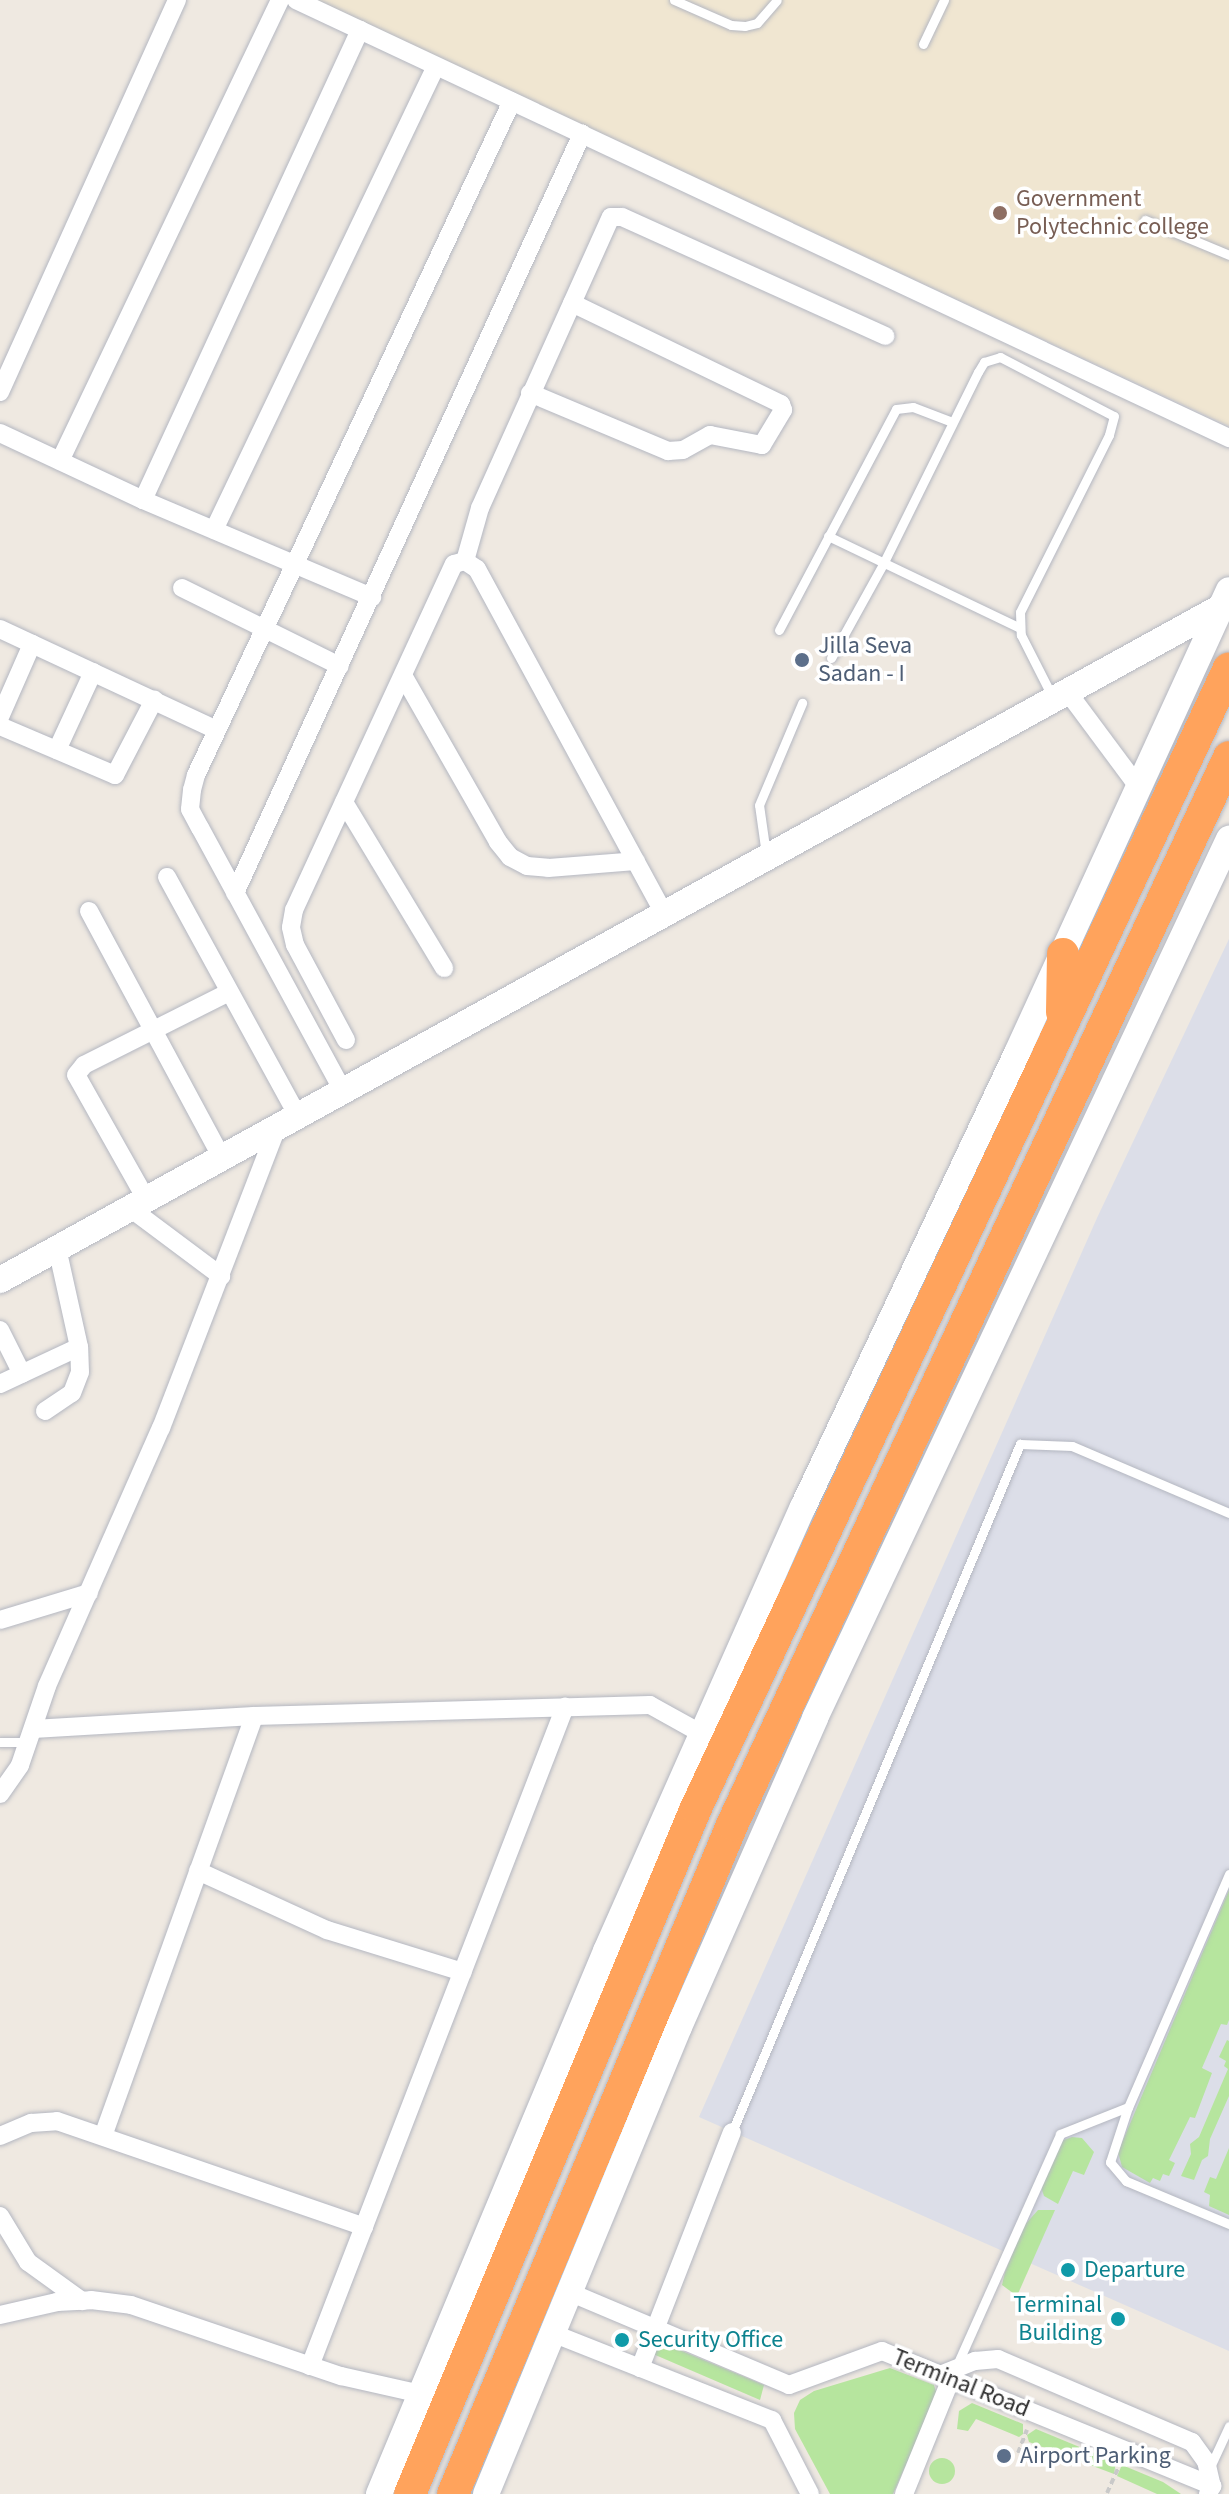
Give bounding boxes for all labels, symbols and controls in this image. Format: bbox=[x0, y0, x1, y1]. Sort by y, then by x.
place label: Government Polytechnic college bbox=[1016, 185, 1209, 241]
marker: Government Polytechnic college bbox=[991, 204, 1009, 222]
place label: Jilla Seva Sadan - I bbox=[818, 632, 912, 688]
marker: Jilla Seva Sadan - I bbox=[793, 651, 811, 669]
place label: Departure bbox=[1084, 2256, 1185, 2284]
marker: Departure bbox=[1059, 2261, 1077, 2279]
place label: Terminal Building bbox=[1013, 2291, 1102, 2347]
marker: Terminal Building bbox=[1109, 2310, 1127, 2328]
place label: Security Office bbox=[638, 2326, 783, 2354]
marker: Security Office bbox=[613, 2331, 631, 2349]
street label: Terminal Road bbox=[888, 2342, 1034, 2424]
place label: Airport Parking bbox=[1020, 2442, 1171, 2470]
marker: Airport Parking bbox=[995, 2447, 1013, 2465]

